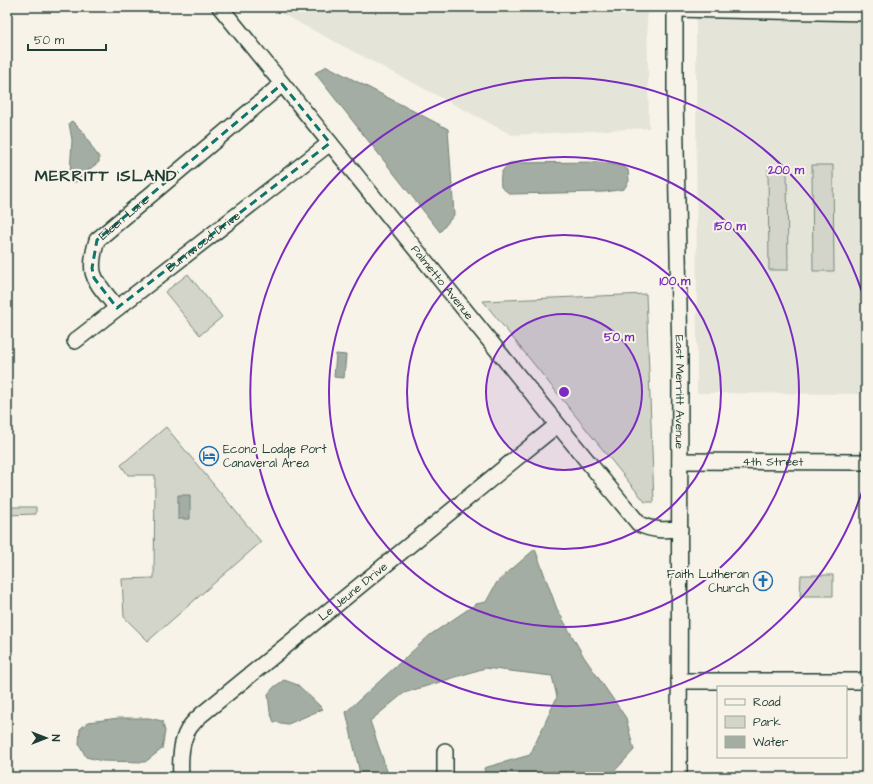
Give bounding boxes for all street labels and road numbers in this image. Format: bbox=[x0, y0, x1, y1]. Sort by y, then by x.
street label: Eileen Lane bbox=[95, 191, 153, 244]
street label: Burnwood Drive bbox=[162, 207, 245, 276]
street label: Palmetto Avenue bbox=[407, 242, 478, 324]
street label: East Merritt Avenue bbox=[671, 335, 688, 449]
street label: 4th Street bbox=[743, 453, 804, 471]
street label: Le Jeune Drive bbox=[315, 558, 392, 625]

